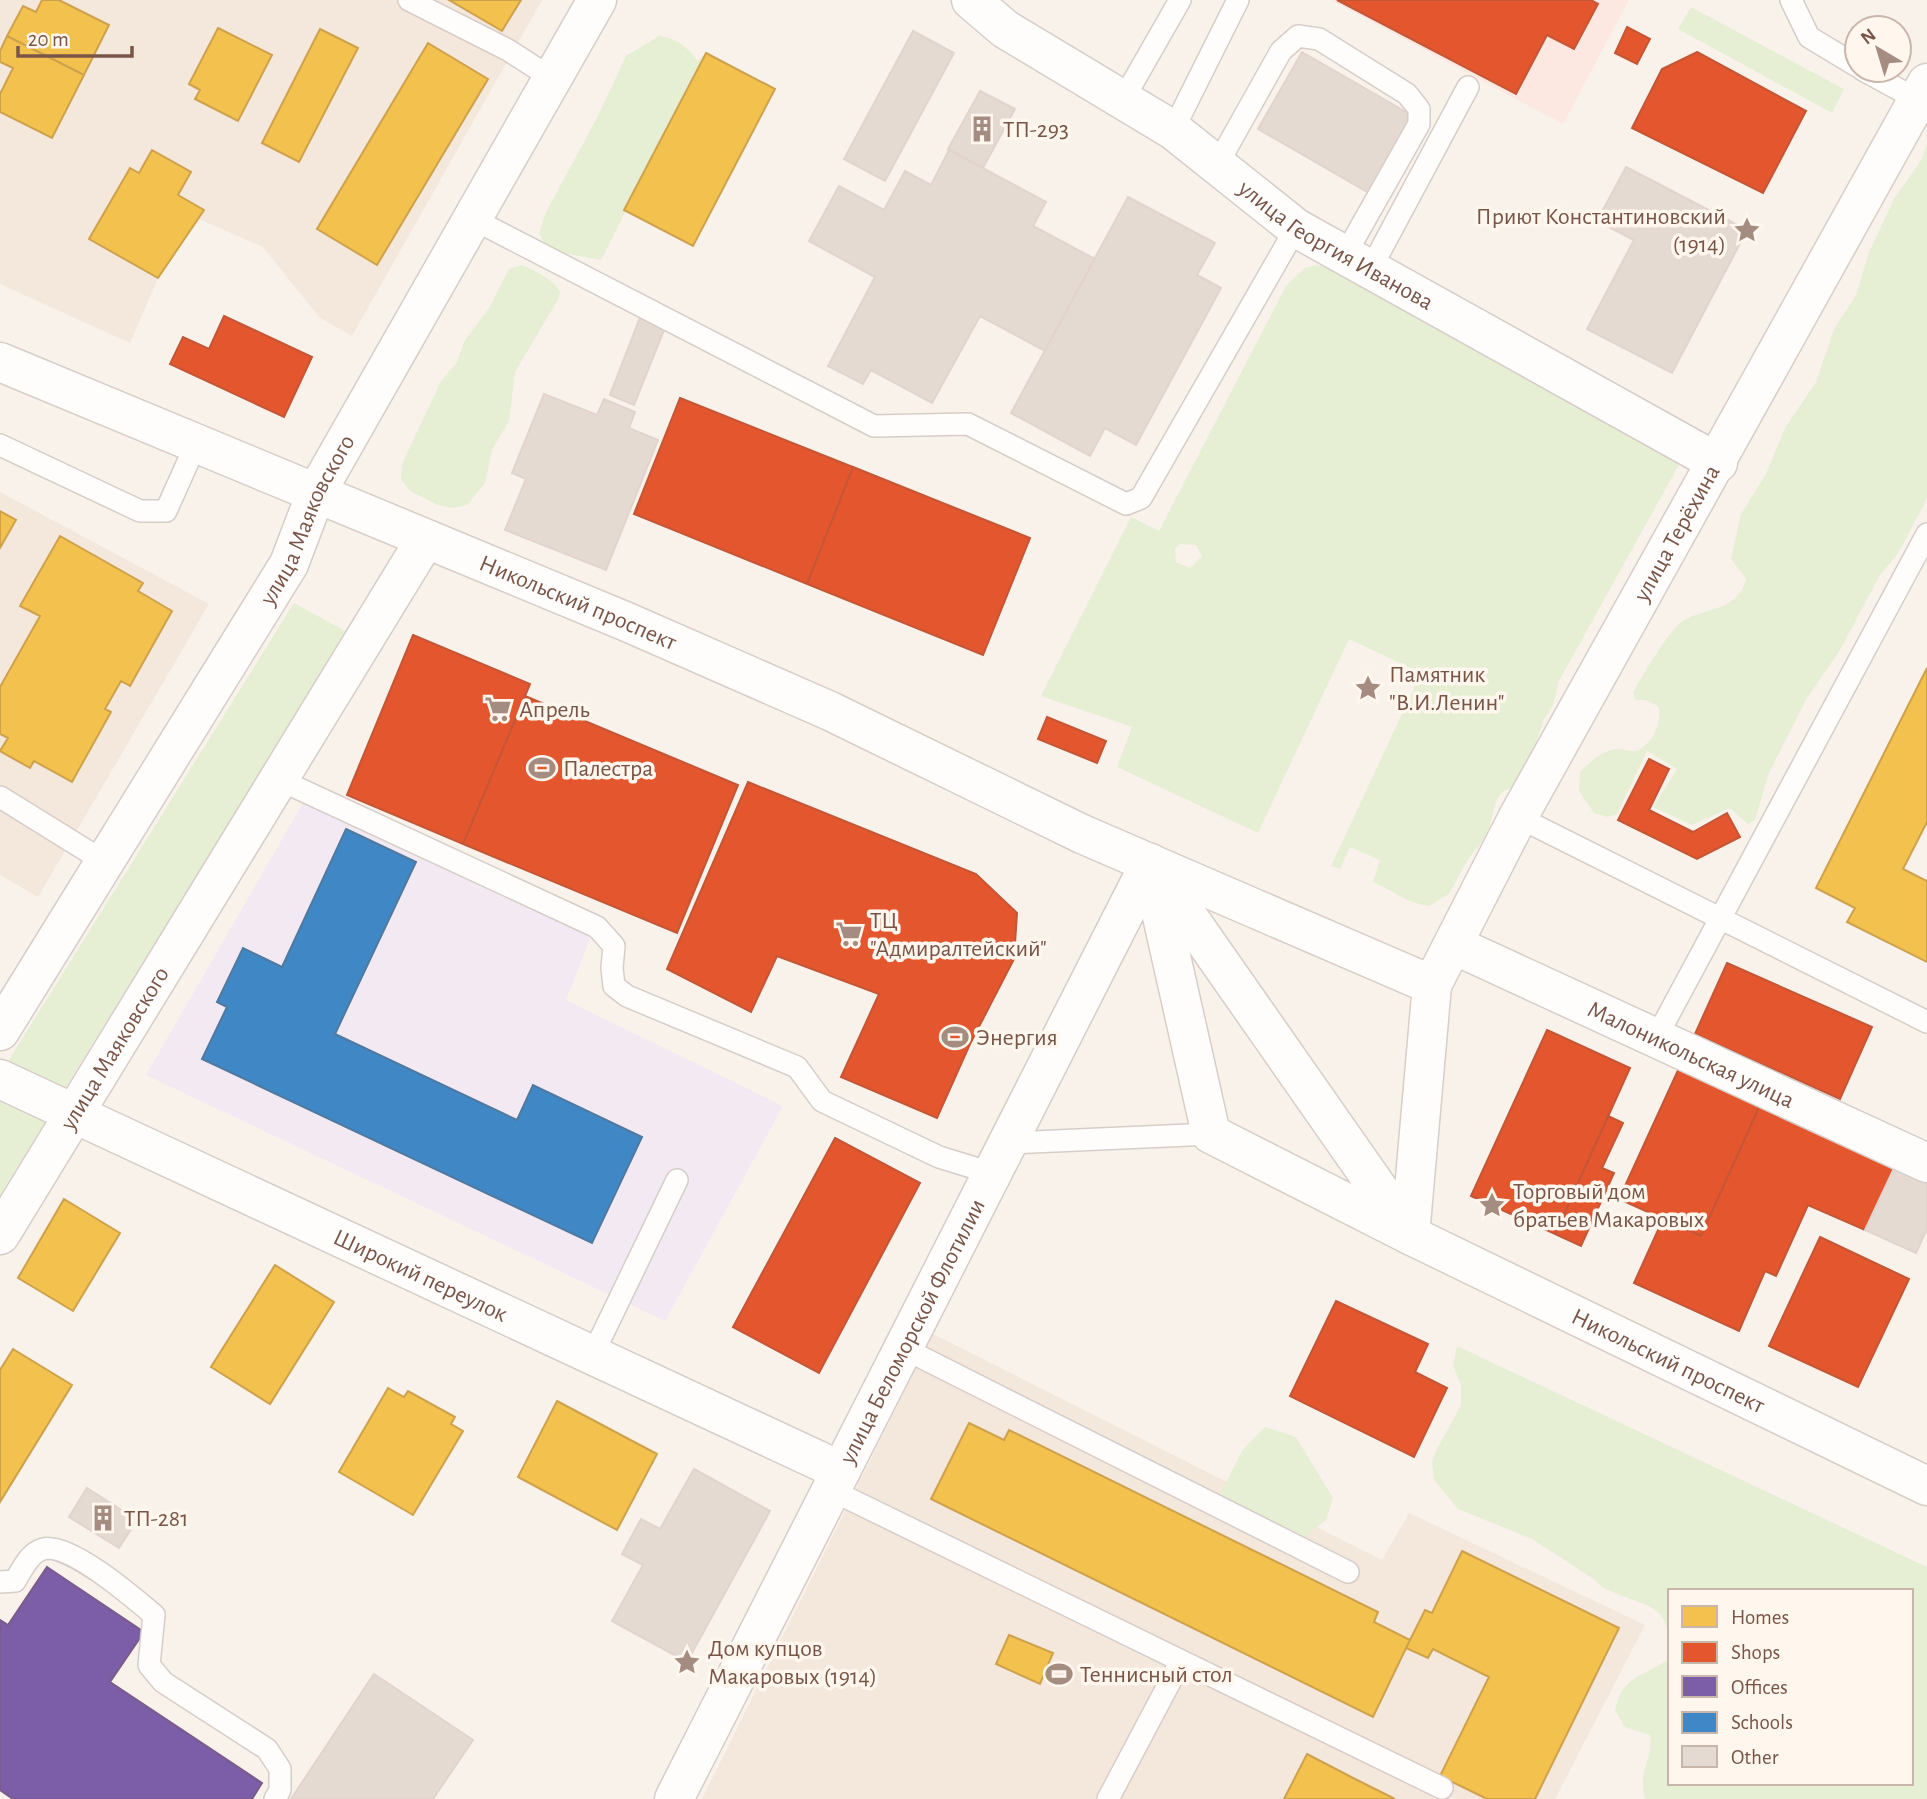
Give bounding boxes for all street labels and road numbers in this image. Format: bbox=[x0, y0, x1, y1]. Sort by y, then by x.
street label: улица Георгия Иванова bbox=[1233, 176, 1437, 315]
street label: улица Маяковского bbox=[255, 431, 360, 610]
street label: улица Терёхина bbox=[1629, 461, 1725, 606]
street label: Никольский проспект bbox=[476, 551, 680, 655]
street label: улица Маяковского bbox=[56, 963, 174, 1135]
street label: Малоникольская улица bbox=[1584, 997, 1798, 1113]
street label: улица Беломорской Флотилии bbox=[835, 1195, 990, 1469]
street label: Широкий переулок bbox=[329, 1225, 511, 1327]
street label: Никольский проспект bbox=[1568, 1304, 1768, 1418]

